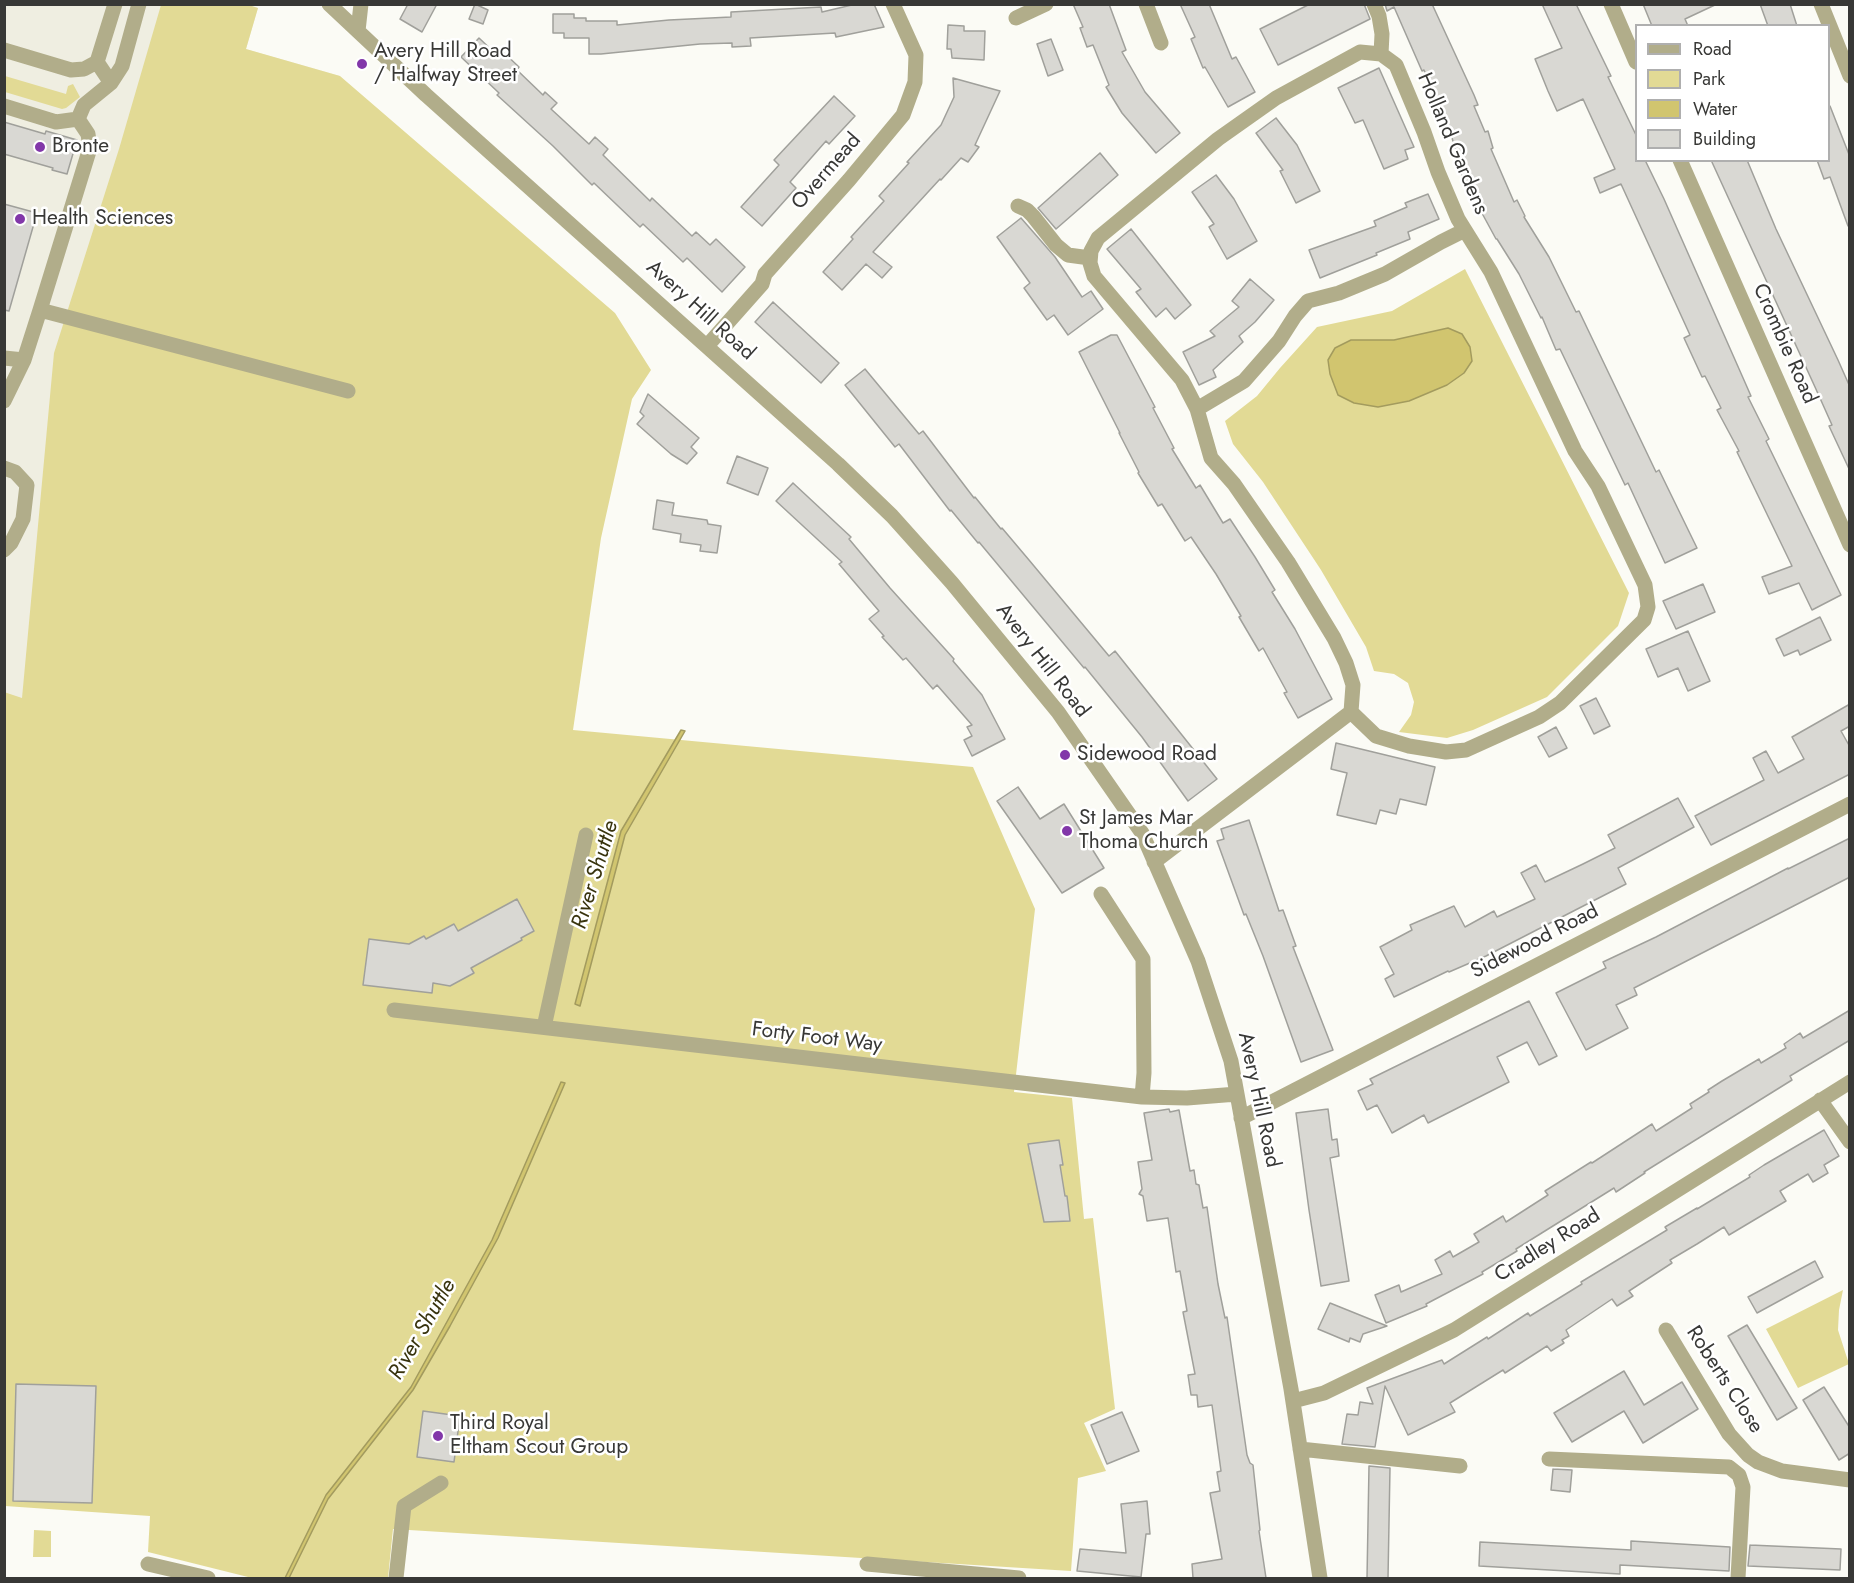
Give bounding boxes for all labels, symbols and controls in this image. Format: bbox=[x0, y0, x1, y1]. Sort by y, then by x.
legend bbox=[1635, 24, 1830, 162]
text: Road bbox=[1693, 36, 1732, 62]
place label: Avery Hill Road / Halfway Street bbox=[374, 39, 517, 89]
marker: Avery Hill Road / Halfway Street bbox=[355, 57, 369, 71]
text: Park bbox=[1693, 66, 1725, 92]
street label: Holland Gardens bbox=[1411, 69, 1493, 219]
text: Water bbox=[1693, 96, 1737, 122]
text: Building bbox=[1693, 126, 1756, 152]
street label: Overmead bbox=[787, 129, 867, 215]
place label: Bronte bbox=[52, 134, 109, 160]
marker: Bronte bbox=[33, 140, 47, 154]
place label: Health Sciences bbox=[32, 206, 173, 232]
marker: Health Sciences bbox=[13, 212, 27, 226]
street label: Avery Hill Road bbox=[640, 256, 760, 366]
street label: Crombie Road bbox=[1746, 280, 1822, 408]
street label: Avery Hill Road bbox=[990, 599, 1094, 723]
place label: Sidewood Road bbox=[1077, 742, 1217, 768]
marker: Sidewood Road bbox=[1058, 748, 1072, 762]
place label: St James Mar Thoma Church bbox=[1079, 806, 1208, 856]
water label: River Shuttle bbox=[567, 818, 625, 932]
marker: St James Mar Thoma Church bbox=[1060, 824, 1074, 838]
street label: Sidewood Road bbox=[1467, 899, 1603, 985]
street label: Forty Foot Way bbox=[750, 1018, 884, 1058]
street label: Avery Hill Road bbox=[1231, 1030, 1285, 1170]
street label: Cradley Road bbox=[1491, 1204, 1605, 1288]
water label: River Shuttle bbox=[384, 1275, 462, 1385]
street label: Roberts Close bbox=[1680, 1322, 1768, 1438]
place label: Third Royal Eltham Scout Group bbox=[450, 1411, 628, 1461]
marker: Third Royal Eltham Scout Group bbox=[431, 1429, 445, 1443]

